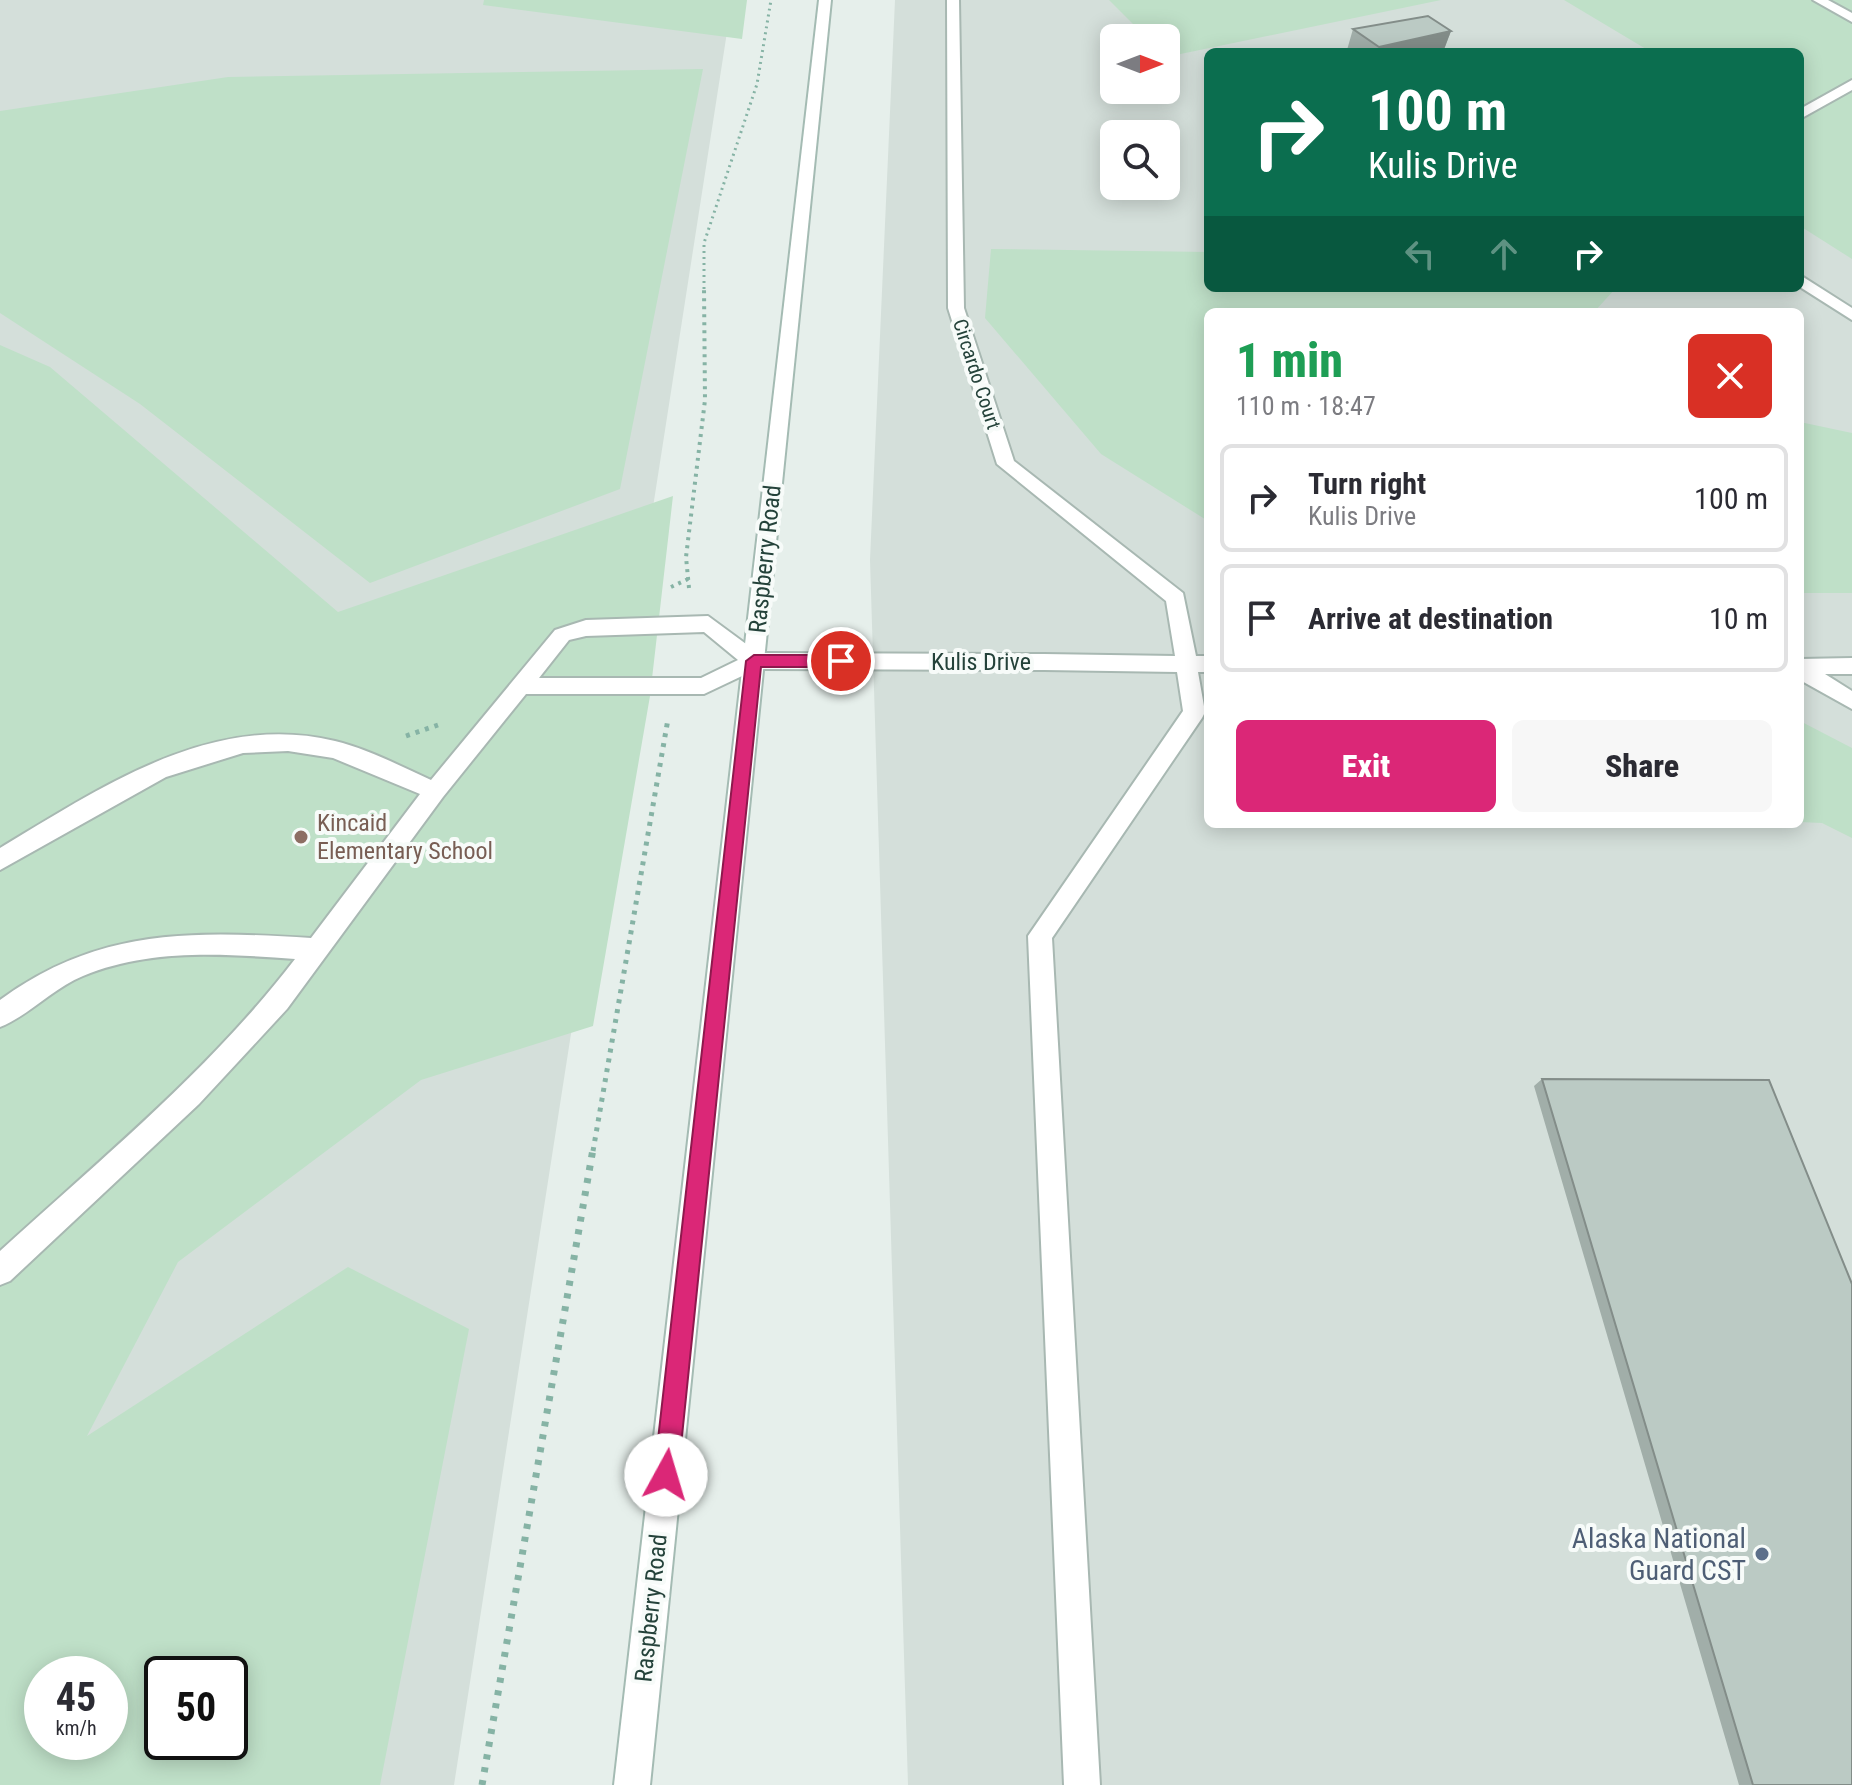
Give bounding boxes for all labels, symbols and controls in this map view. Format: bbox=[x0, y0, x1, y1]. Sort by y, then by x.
north arrow bbox=[1100, 24, 1180, 104]
map controls bbox=[1100, 24, 1180, 200]
text: 100 m bbox=[1368, 78, 1507, 144]
icon: right bbox=[1236, 80, 1340, 184]
button: search bbox=[1100, 120, 1180, 200]
text: Kulis Drive bbox=[1368, 145, 1518, 187]
icon: left bbox=[1398, 232, 1442, 276]
icon: ahead bbox=[1482, 232, 1526, 276]
icon: right bbox=[1566, 232, 1610, 276]
street label: Circardo Court bbox=[948, 316, 1006, 432]
text: 1 min bbox=[1236, 332, 1343, 389]
button: close bbox=[1688, 334, 1772, 418]
text: 110 m · 18:47 bbox=[1236, 391, 1376, 421]
text: Turn right bbox=[1308, 466, 1426, 501]
icon: right bbox=[1240, 476, 1284, 520]
text: 100 m bbox=[1694, 481, 1768, 516]
street label: Raspberry Road bbox=[743, 484, 787, 634]
text: Kulis Drive bbox=[1308, 501, 1416, 531]
icon: arrive bbox=[1240, 596, 1284, 640]
text: Arrive at destination bbox=[1308, 601, 1553, 636]
text: 10 m bbox=[1709, 601, 1768, 636]
pin bbox=[807, 627, 875, 695]
icon: arrive bbox=[819, 639, 863, 683]
street label: Kulis Drive bbox=[931, 648, 1031, 676]
button: Exit bbox=[1236, 720, 1496, 812]
button: Share bbox=[1512, 720, 1772, 812]
place label: Kincaid Elementary School bbox=[317, 809, 493, 865]
marker: Kincaid Elementary School bbox=[292, 828, 310, 846]
position arrow bbox=[624, 1433, 708, 1517]
place label: Alaska National Guard CST bbox=[1572, 1522, 1746, 1587]
street label: Raspberry Road bbox=[629, 1533, 673, 1683]
marker: Alaska National Guard CST bbox=[1753, 1545, 1771, 1563]
speed limit sign: 50 bbox=[144, 1656, 248, 1760]
text: 45 bbox=[56, 1674, 96, 1721]
text: km/h bbox=[55, 1716, 97, 1740]

